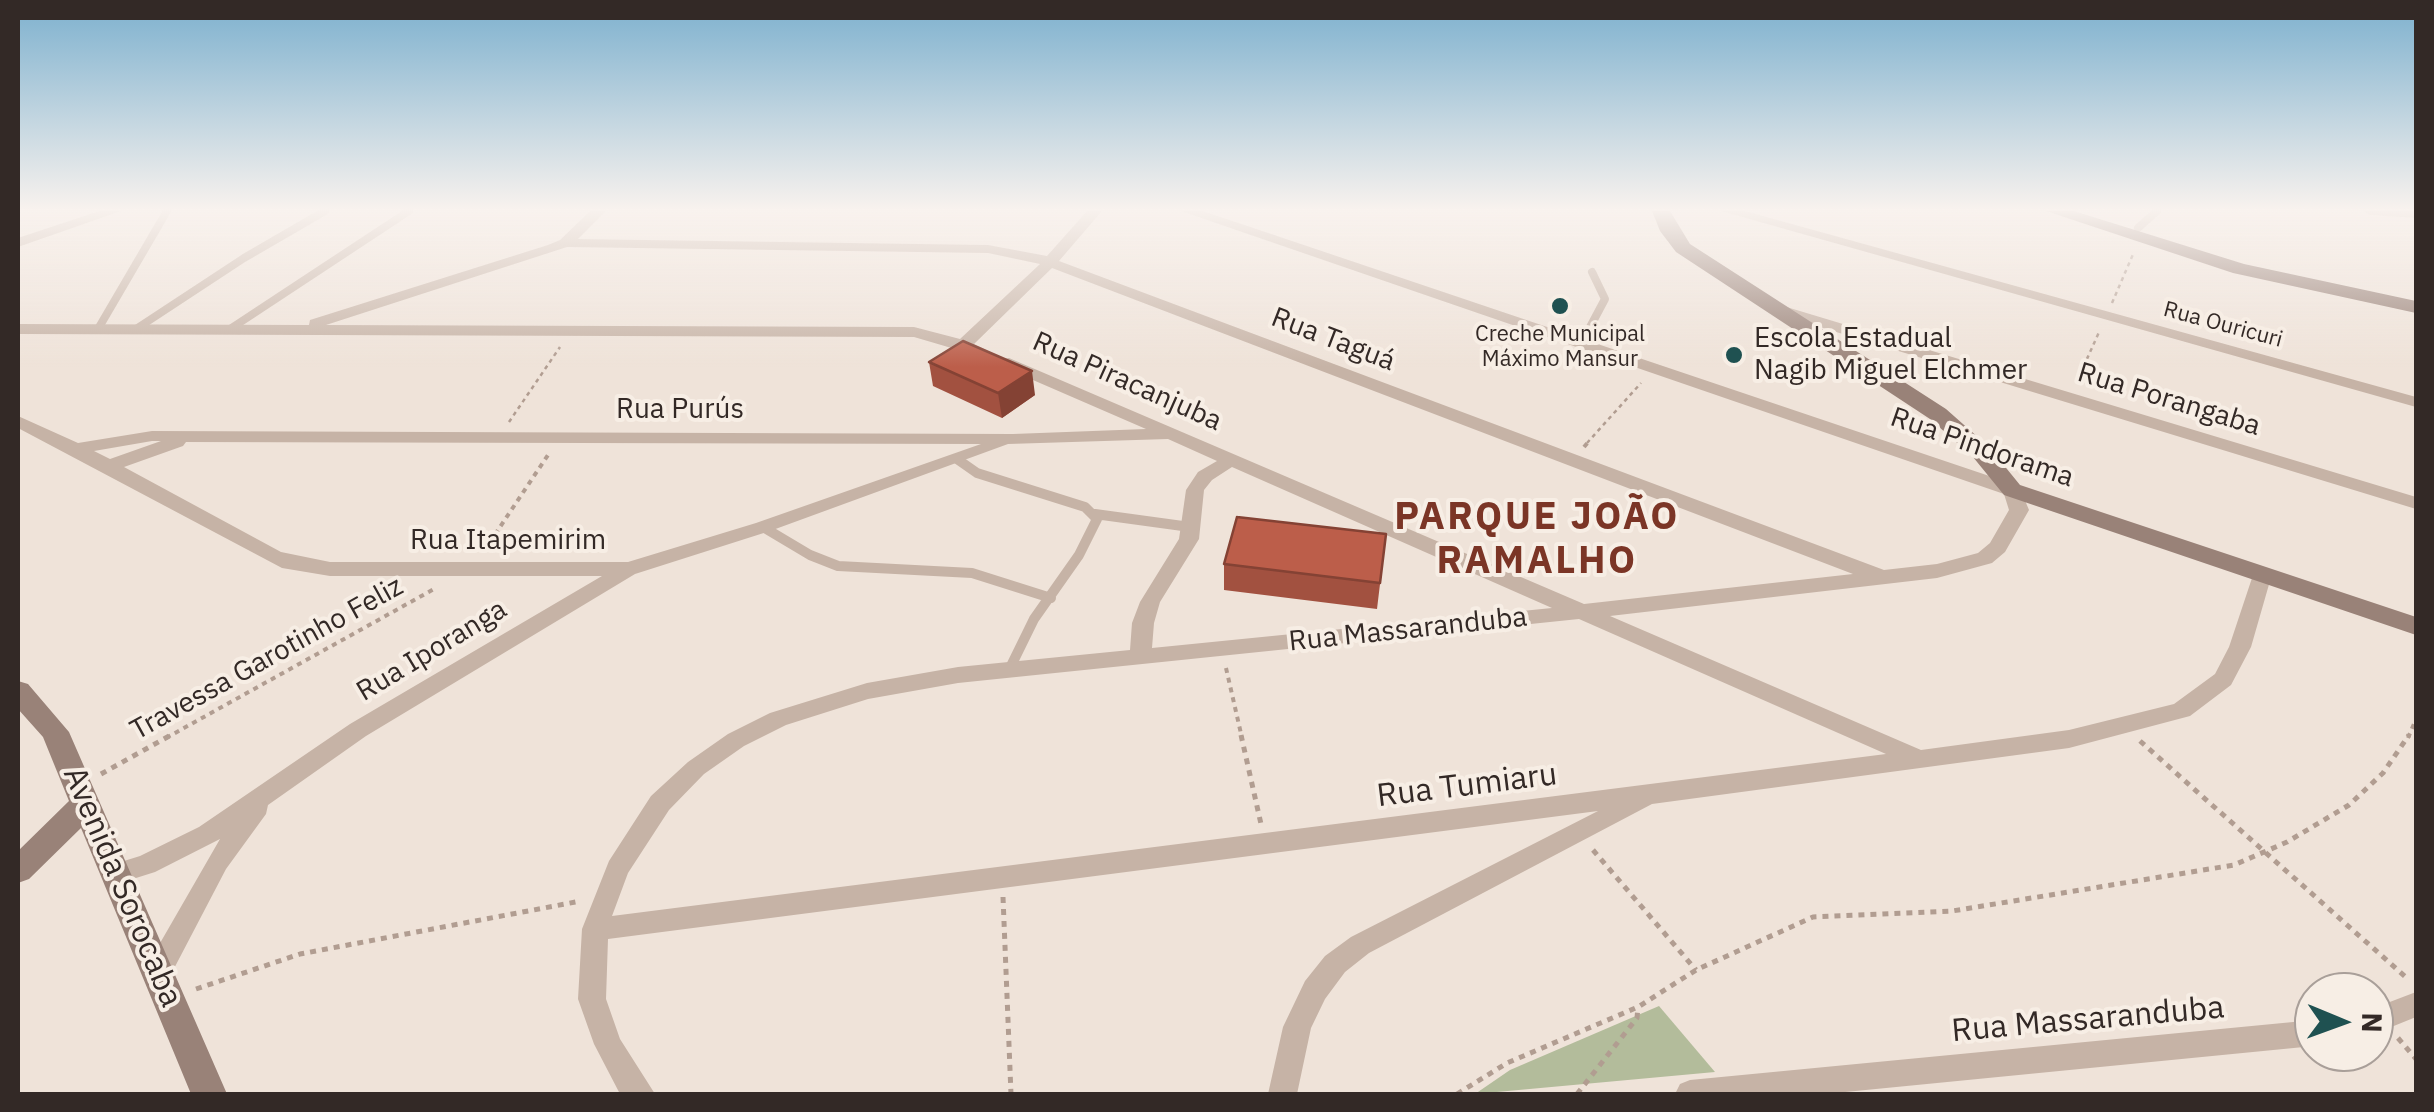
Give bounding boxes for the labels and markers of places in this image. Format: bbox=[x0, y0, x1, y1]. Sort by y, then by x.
marker: Creche Municipal Máximo Mansur bbox=[1549, 295, 1571, 317]
place label: Creche Municipal Máximo Mansur bbox=[1475, 322, 1645, 374]
place label: Escola Estadual Nagib Miguel Elchmer bbox=[1754, 322, 2027, 388]
marker: Escola Estadual Nagib Miguel Elchmer bbox=[1723, 344, 1745, 366]

